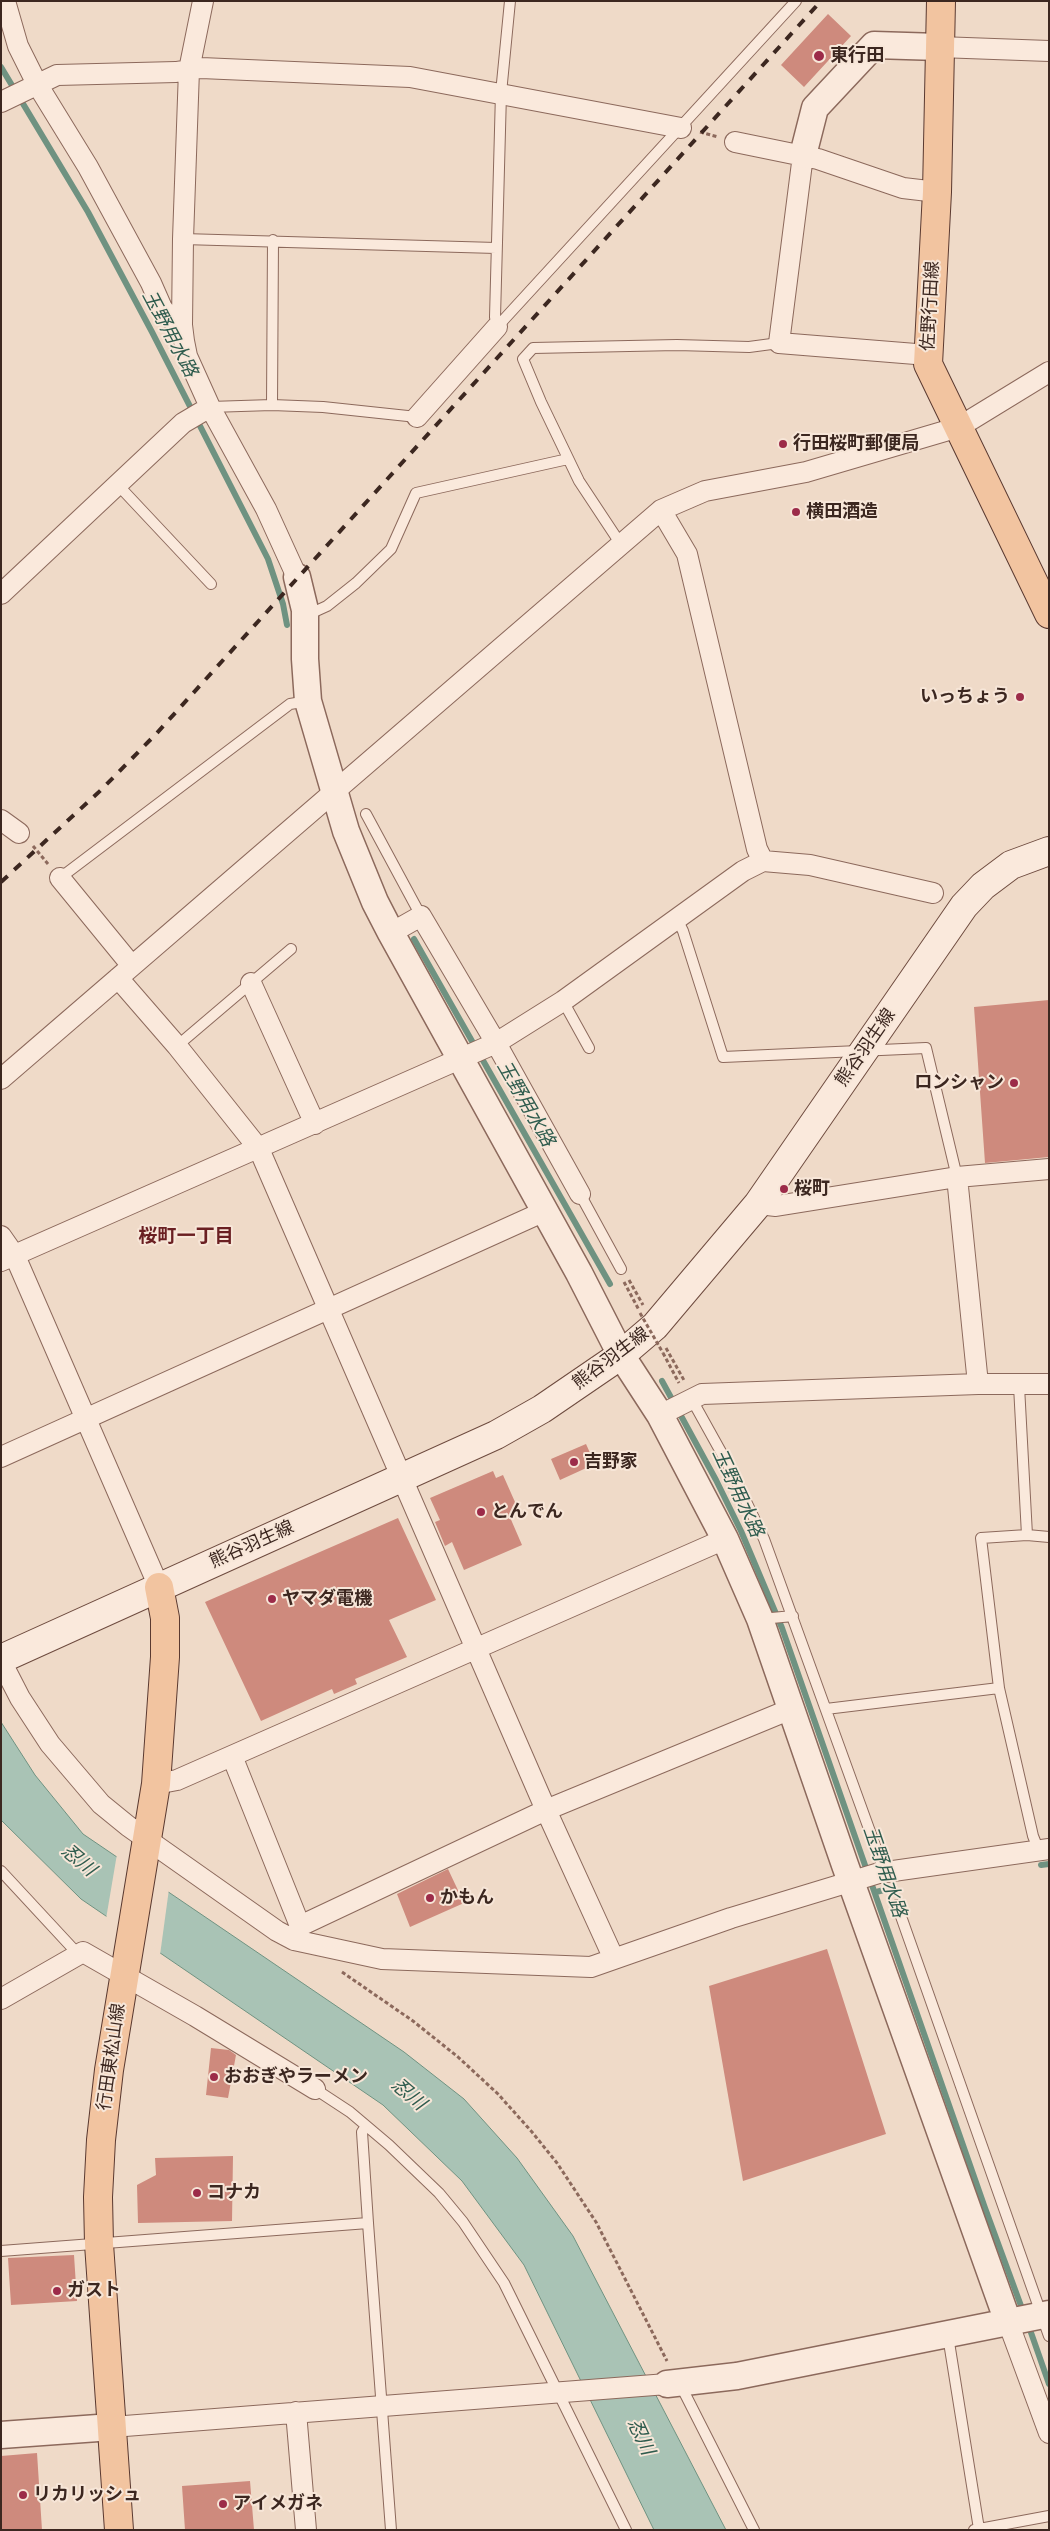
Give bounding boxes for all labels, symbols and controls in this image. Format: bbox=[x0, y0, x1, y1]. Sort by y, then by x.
place label: 東行田 bbox=[830, 45, 884, 67]
marker: 東行田 bbox=[812, 49, 826, 63]
street label: 佐野行田線 bbox=[918, 260, 944, 352]
water label: 玉野用水路 bbox=[137, 287, 201, 381]
place label: 行田桜町郵便局 bbox=[793, 433, 919, 455]
marker: 行田桜町郵便局 bbox=[777, 438, 789, 450]
place label: 横田酒造 bbox=[806, 501, 878, 523]
marker: 横田酒造 bbox=[790, 506, 802, 518]
place label: いっちょう bbox=[920, 686, 1010, 708]
marker: いっちょう bbox=[1014, 691, 1026, 703]
street label: 熊谷羽生線 bbox=[831, 1005, 901, 1091]
water label: 玉野用水路 bbox=[491, 1057, 559, 1151]
place label: ロンシャン bbox=[914, 1072, 1004, 1094]
marker: ロンシャン bbox=[1008, 1077, 1020, 1089]
place label: 桜町 bbox=[794, 1178, 830, 1200]
marker: 桜町 bbox=[778, 1183, 790, 1195]
district label: 桜町一丁目 bbox=[139, 1226, 233, 1248]
street label: 熊谷羽生線 bbox=[569, 1323, 653, 1395]
water label: 玉野用水路 bbox=[707, 1445, 767, 1541]
place label: 吉野家 bbox=[584, 1451, 638, 1473]
marker: 吉野家 bbox=[568, 1456, 580, 1468]
place label: とんでん bbox=[491, 1501, 563, 1523]
marker: とんでん bbox=[475, 1506, 487, 1518]
street label: 熊谷羽生線 bbox=[206, 1517, 298, 1573]
place label: ヤマダ電機 bbox=[282, 1588, 372, 1610]
marker: ヤマダ電機 bbox=[266, 1593, 278, 1605]
water label: 玉野用水路 bbox=[858, 1823, 910, 1921]
water label: 忍川 bbox=[56, 1840, 100, 1882]
place label: かもん bbox=[440, 1887, 494, 1909]
marker: かもん bbox=[424, 1892, 436, 1904]
street label: 行田東松山線 bbox=[94, 2002, 130, 2112]
place label: おおぎやラーメン bbox=[224, 2066, 368, 2088]
marker: おおぎやラーメン bbox=[208, 2071, 220, 2083]
water label: 忍川 bbox=[386, 2074, 430, 2116]
place label: コナカ bbox=[207, 2182, 261, 2204]
marker: コナカ bbox=[191, 2187, 203, 2199]
place label: ガスト bbox=[67, 2280, 121, 2302]
marker: ガスト bbox=[51, 2285, 63, 2297]
water label: 忍川 bbox=[622, 2415, 658, 2459]
place label: リカリッシュ bbox=[33, 2484, 141, 2506]
marker: リカリッシュ bbox=[17, 2489, 29, 2501]
place label: アイメガネ bbox=[233, 2493, 323, 2515]
marker: アイメガネ bbox=[217, 2498, 229, 2510]

